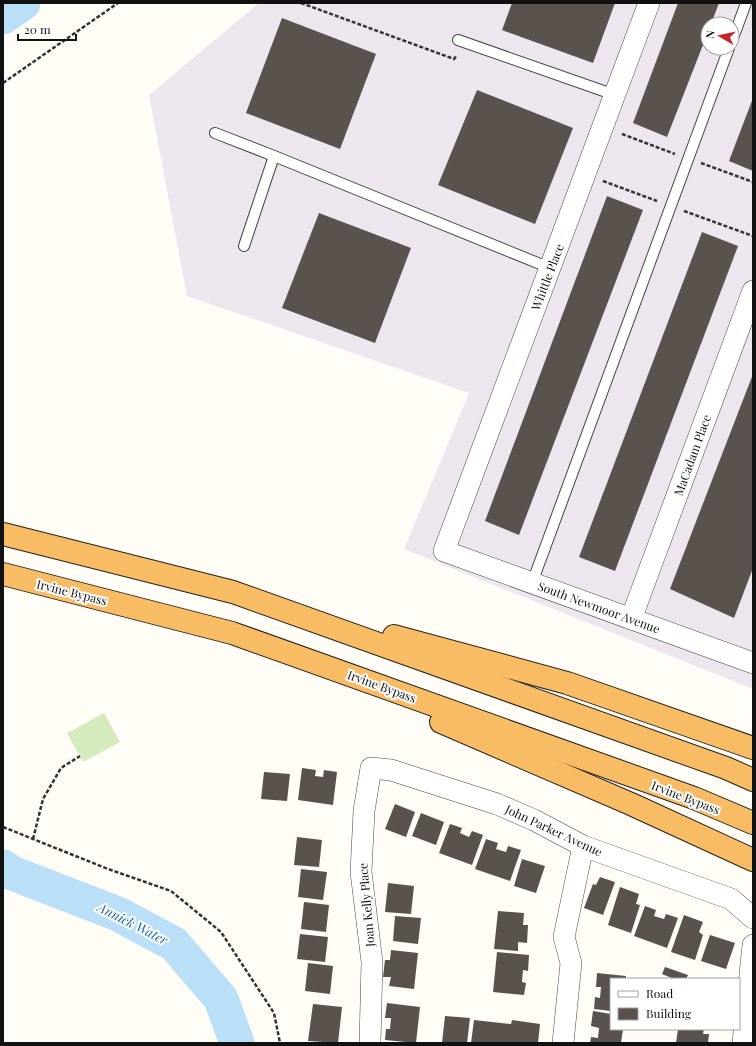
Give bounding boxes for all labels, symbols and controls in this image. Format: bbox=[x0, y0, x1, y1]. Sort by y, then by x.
scale bar bbox=[18, 16, 76, 42]
north arrow bbox=[700, 16, 740, 56]
text: 20 m bbox=[24, 21, 51, 37]
text: N bbox=[702, 29, 718, 39]
street label: Whittle Place bbox=[527, 241, 567, 313]
street label: MaCadam Place bbox=[670, 412, 714, 498]
street label: Irvine Bypass bbox=[35, 576, 109, 608]
street label: South Newmoor Avenue bbox=[536, 577, 662, 637]
street label: Irvine Bypass bbox=[345, 666, 419, 706]
street label: Irvine Bypass bbox=[649, 777, 723, 817]
street label: John Parker Avenue bbox=[502, 800, 605, 859]
street label: Joan Kelly Place bbox=[354, 862, 378, 949]
water label: Annick Water bbox=[93, 897, 171, 948]
legend bbox=[610, 978, 740, 1030]
text: Road bbox=[646, 985, 673, 1001]
text: Building bbox=[646, 1005, 692, 1021]

